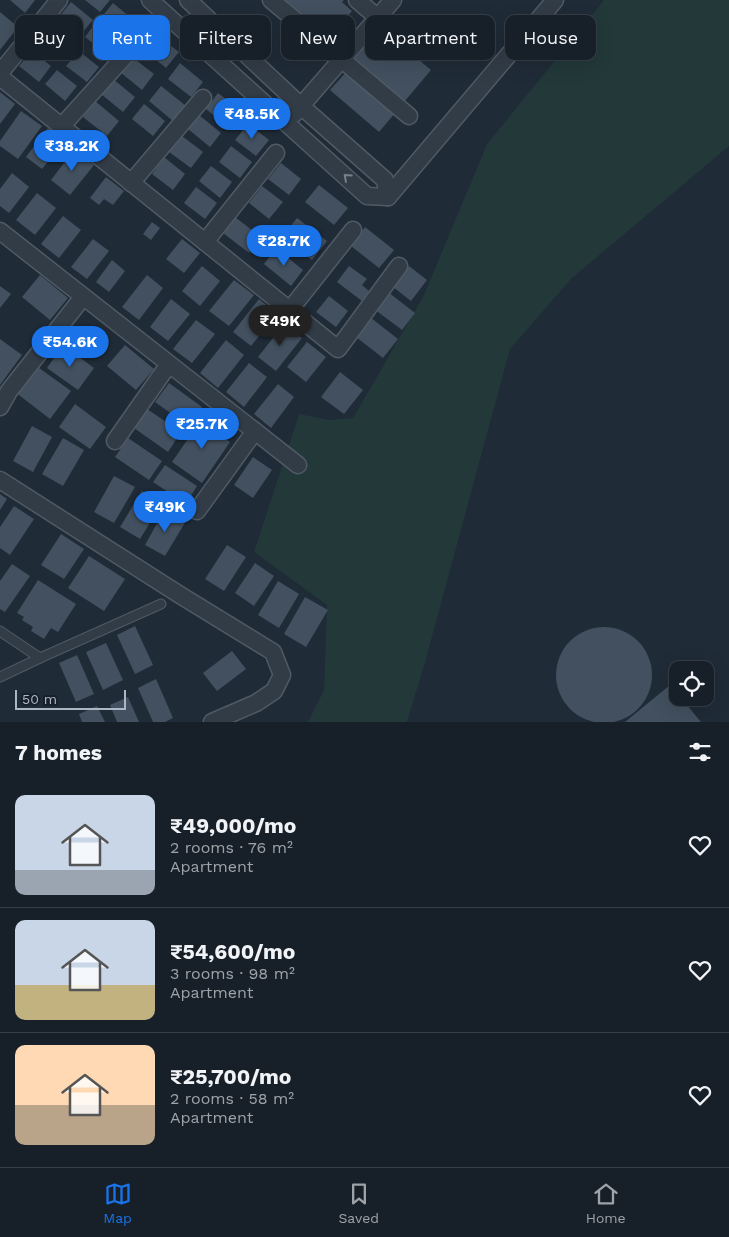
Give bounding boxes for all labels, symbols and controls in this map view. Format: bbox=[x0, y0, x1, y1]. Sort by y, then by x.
chip: Buy bbox=[15, 15, 83, 60]
chip: Rent bbox=[93, 15, 170, 60]
chip: Filters bbox=[180, 15, 271, 60]
chip: New bbox=[281, 15, 355, 60]
chip: Apartment bbox=[365, 15, 495, 60]
chip: House bbox=[505, 15, 596, 60]
pin: ₹48.5K bbox=[211, 98, 293, 140]
text: ₹48.5K bbox=[224, 104, 280, 123]
pin: ₹38.2K bbox=[31, 130, 113, 172]
text: ₹38.2K bbox=[45, 136, 99, 155]
one-way arrow bbox=[343, 174, 352, 183]
pin: ₹28.7K bbox=[243, 224, 325, 267]
text: ₹28.7K bbox=[258, 231, 310, 250]
pin: ₹49K bbox=[250, 304, 310, 347]
text: ₹49K bbox=[260, 311, 300, 330]
pin: ₹54.6K bbox=[29, 326, 111, 368]
text: ₹54.6K bbox=[43, 332, 97, 351]
pin: ₹25.7K bbox=[161, 408, 243, 450]
text: ₹25.7K bbox=[176, 414, 228, 433]
pin: ₹49K bbox=[135, 490, 195, 533]
text: ₹49K bbox=[145, 497, 185, 516]
map controls bbox=[669, 661, 714, 706]
button: locate bbox=[669, 661, 714, 706]
scale bar bbox=[15, 687, 126, 710]
text: 50 m bbox=[22, 691, 57, 707]
icon: filters bbox=[686, 738, 714, 766]
text: 7 homes bbox=[15, 740, 102, 765]
text: ₹49,000/mo bbox=[170, 813, 296, 838]
icon: home bbox=[55, 815, 115, 875]
icon: heart bbox=[686, 831, 714, 859]
text: 2 rooms · 76 m² bbox=[170, 838, 293, 857]
text: Apartment bbox=[170, 857, 253, 876]
text: ₹54,600/mo bbox=[170, 939, 295, 964]
icon: home bbox=[55, 940, 115, 1000]
icon: heart bbox=[686, 956, 714, 984]
text: 3 rooms · 98 m² bbox=[170, 964, 295, 983]
text: Apartment bbox=[170, 983, 253, 1002]
text: ₹25,700/mo bbox=[170, 1064, 291, 1089]
icon: home bbox=[55, 1065, 115, 1125]
icon: heart bbox=[686, 1081, 714, 1109]
text: 2 rooms · 58 m² bbox=[170, 1089, 294, 1108]
text: Apartment bbox=[170, 1108, 253, 1127]
tab: Map bbox=[103, 1180, 132, 1226]
tab: Saved bbox=[338, 1180, 379, 1226]
tab: Home bbox=[586, 1180, 626, 1226]

